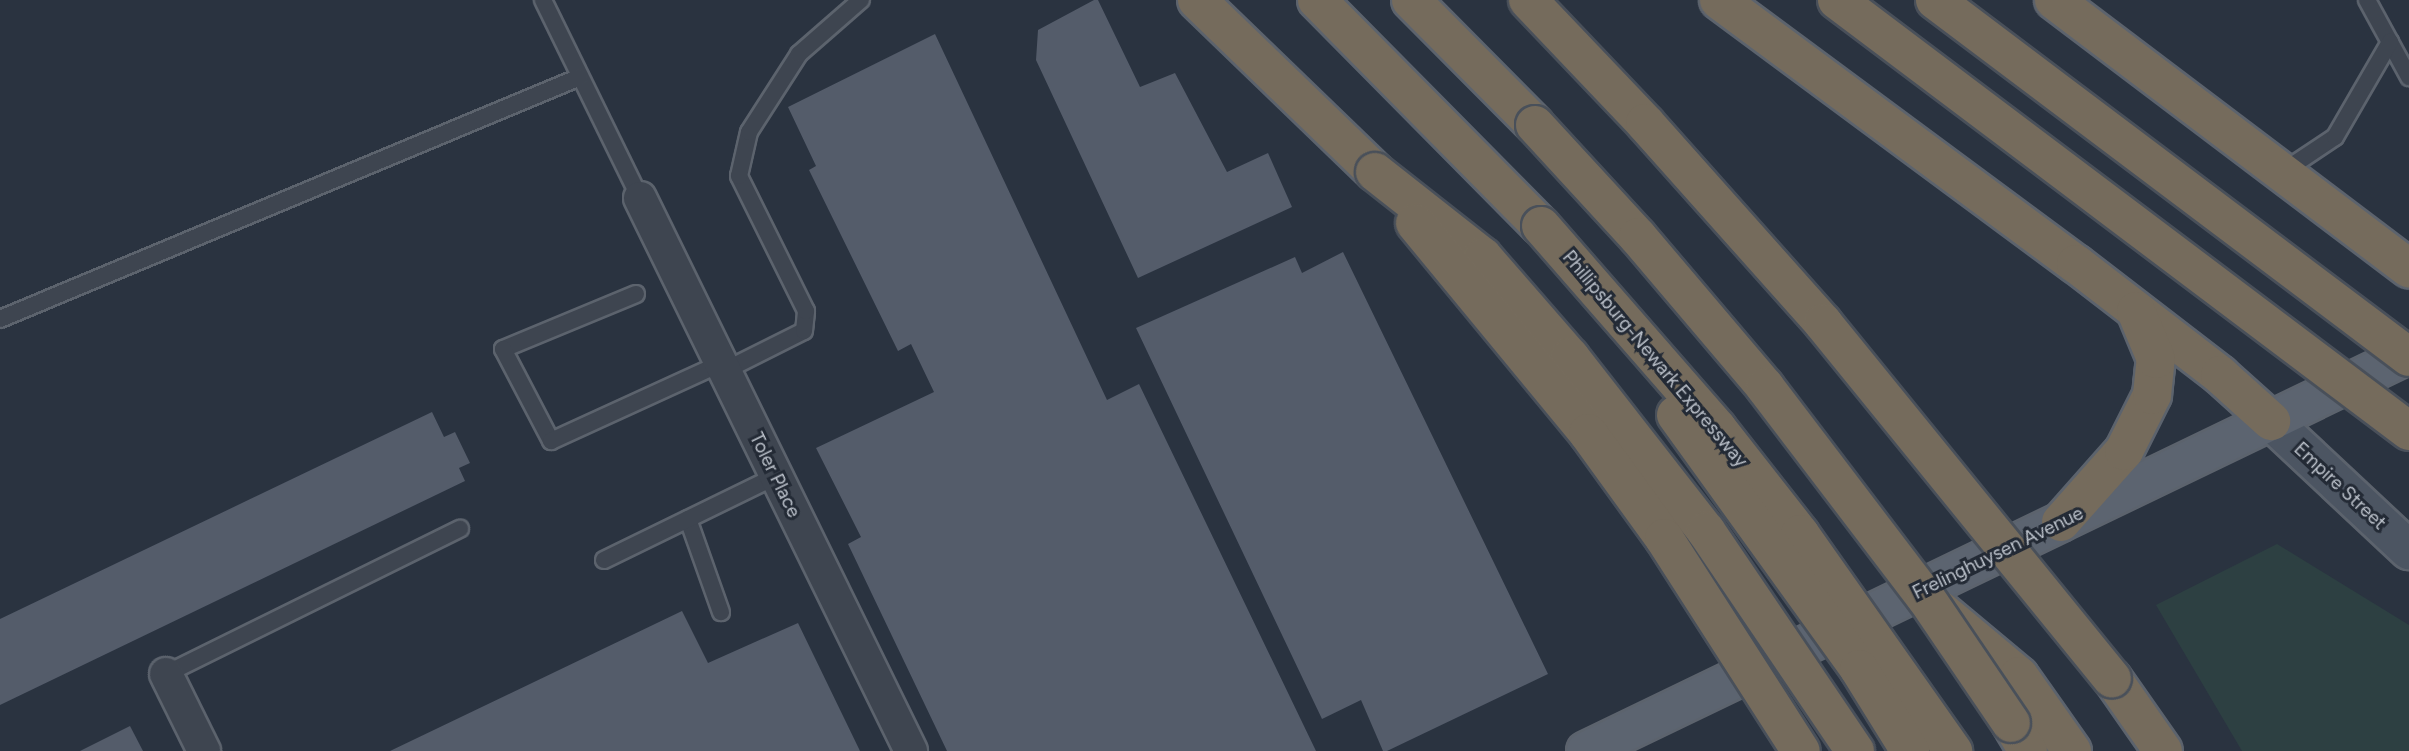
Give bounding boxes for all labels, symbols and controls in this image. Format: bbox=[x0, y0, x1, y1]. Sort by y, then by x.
street label: Phillipsburg-Newark Expressway bbox=[1558, 246, 1752, 472]
street label: Toler Place bbox=[745, 429, 805, 521]
street label: Empire Street bbox=[2289, 438, 2391, 534]
street label: Frelinghuysen Avenue bbox=[1909, 502, 2087, 604]

